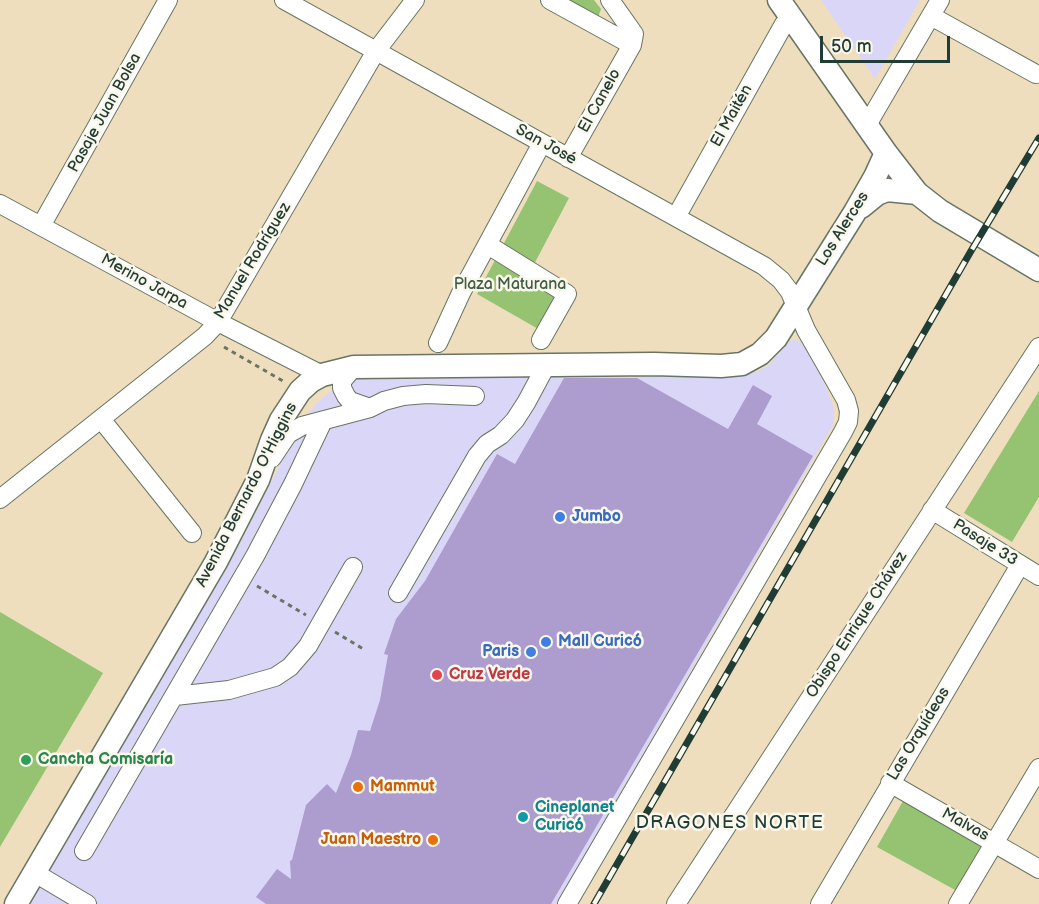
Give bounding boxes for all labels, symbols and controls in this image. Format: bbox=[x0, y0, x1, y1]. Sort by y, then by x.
scale bar bbox=[823, 24, 954, 62]
text: 50 m bbox=[831, 36, 872, 57]
street label: Pasaje Juan Bolsa bbox=[64, 50, 146, 176]
street label: El Canelo bbox=[575, 66, 625, 136]
street label: El Maitén bbox=[707, 82, 757, 150]
street label: San José bbox=[512, 120, 580, 170]
street label: Los Alerces bbox=[813, 188, 873, 270]
street label: Manuel Rodríguez bbox=[211, 199, 295, 323]
street label: Merino Jarpa bbox=[97, 250, 191, 314]
park label: Plaza Maturana bbox=[454, 275, 566, 295]
street label: Avenida Bernardo O'Higgins bbox=[192, 400, 302, 590]
place label: Jumbo bbox=[572, 507, 621, 527]
marker: Jumbo bbox=[553, 510, 567, 524]
street label: Pasaje 33 bbox=[949, 516, 1021, 570]
street label: Obispo Enrique Chávez bbox=[802, 548, 912, 702]
place label: Mall Curicó bbox=[558, 632, 642, 652]
marker: Mall Curicó bbox=[539, 635, 553, 649]
place label: Paris bbox=[482, 642, 519, 662]
marker: Paris bbox=[524, 645, 538, 659]
place label: Cruz Verde bbox=[449, 665, 530, 685]
marker: Cruz Verde bbox=[430, 668, 444, 682]
street label: Las Orquídeas bbox=[884, 684, 954, 784]
place label: Cancha Comisaría bbox=[38, 750, 173, 770]
marker: Cancha Comisaría bbox=[19, 753, 33, 767]
place label: Mammut bbox=[370, 777, 435, 797]
marker: Mammut bbox=[351, 780, 365, 794]
place label: Cineplanet Curicó bbox=[535, 798, 614, 836]
street label: Malvas bbox=[938, 804, 992, 846]
marker: Cineplanet Curicó bbox=[516, 810, 530, 824]
district label: DRAGONES NORTE bbox=[636, 812, 824, 834]
place label: Juan Maestro bbox=[321, 830, 421, 850]
marker: Juan Maestro bbox=[426, 833, 440, 847]

